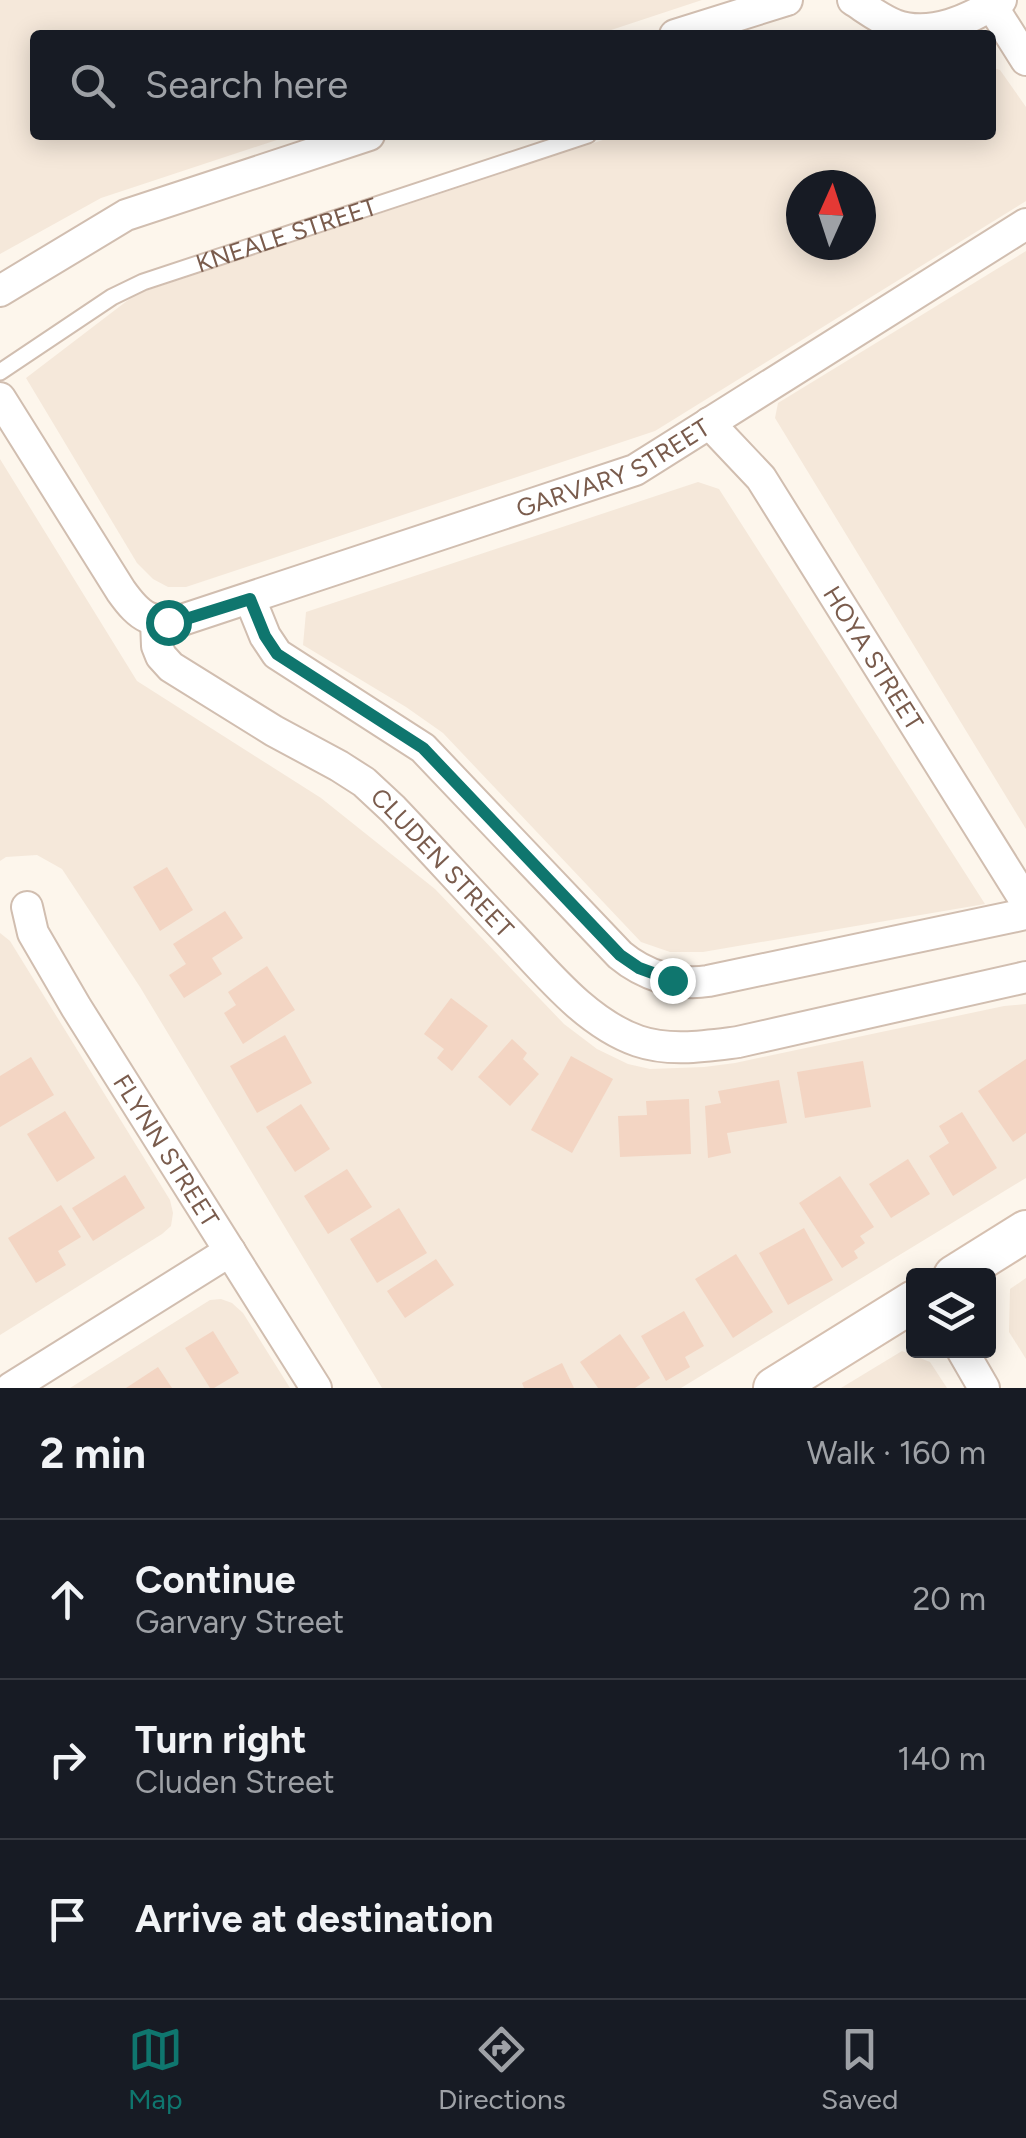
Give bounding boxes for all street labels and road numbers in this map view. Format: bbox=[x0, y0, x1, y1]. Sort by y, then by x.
street label: KNEALE STREET bbox=[192, 191, 381, 279]
street label: GARVARY STREET bbox=[512, 412, 715, 523]
street label: HOYA STREET bbox=[817, 580, 930, 736]
street label: CLUDEN STREET bbox=[365, 781, 520, 944]
street label: FLYNN STREET bbox=[107, 1069, 226, 1233]

